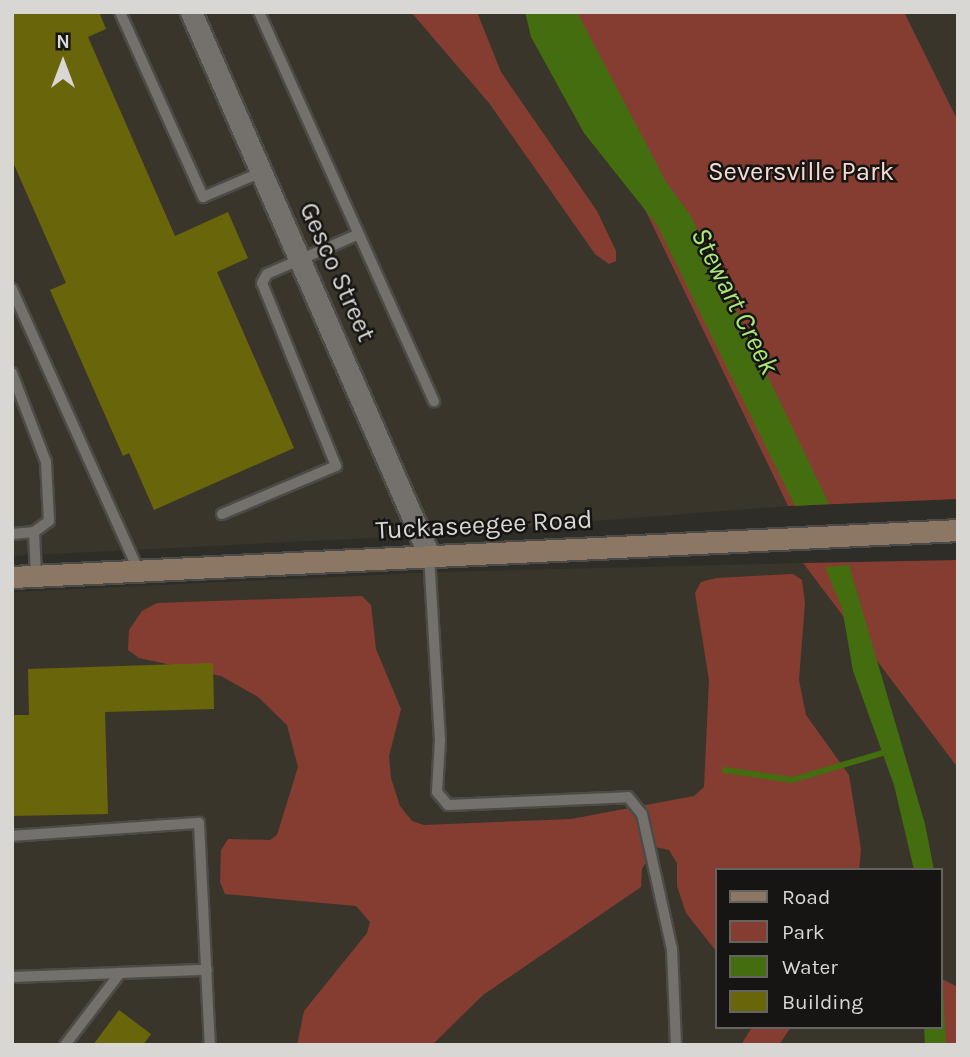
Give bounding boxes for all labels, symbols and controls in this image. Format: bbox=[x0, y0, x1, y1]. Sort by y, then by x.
north arrow bbox=[28, 28, 98, 98]
text: N bbox=[56, 31, 70, 53]
park label: Seversville Park bbox=[708, 156, 894, 188]
street label: Gesco Street bbox=[292, 198, 382, 346]
water label: Stewart Creek bbox=[684, 222, 786, 380]
street label: Tuckaseegee Road bbox=[375, 504, 593, 546]
legend bbox=[715, 868, 942, 1029]
text: Road bbox=[782, 885, 830, 909]
text: Park bbox=[782, 920, 825, 944]
text: Water bbox=[782, 955, 838, 979]
text: Building bbox=[782, 990, 863, 1014]

